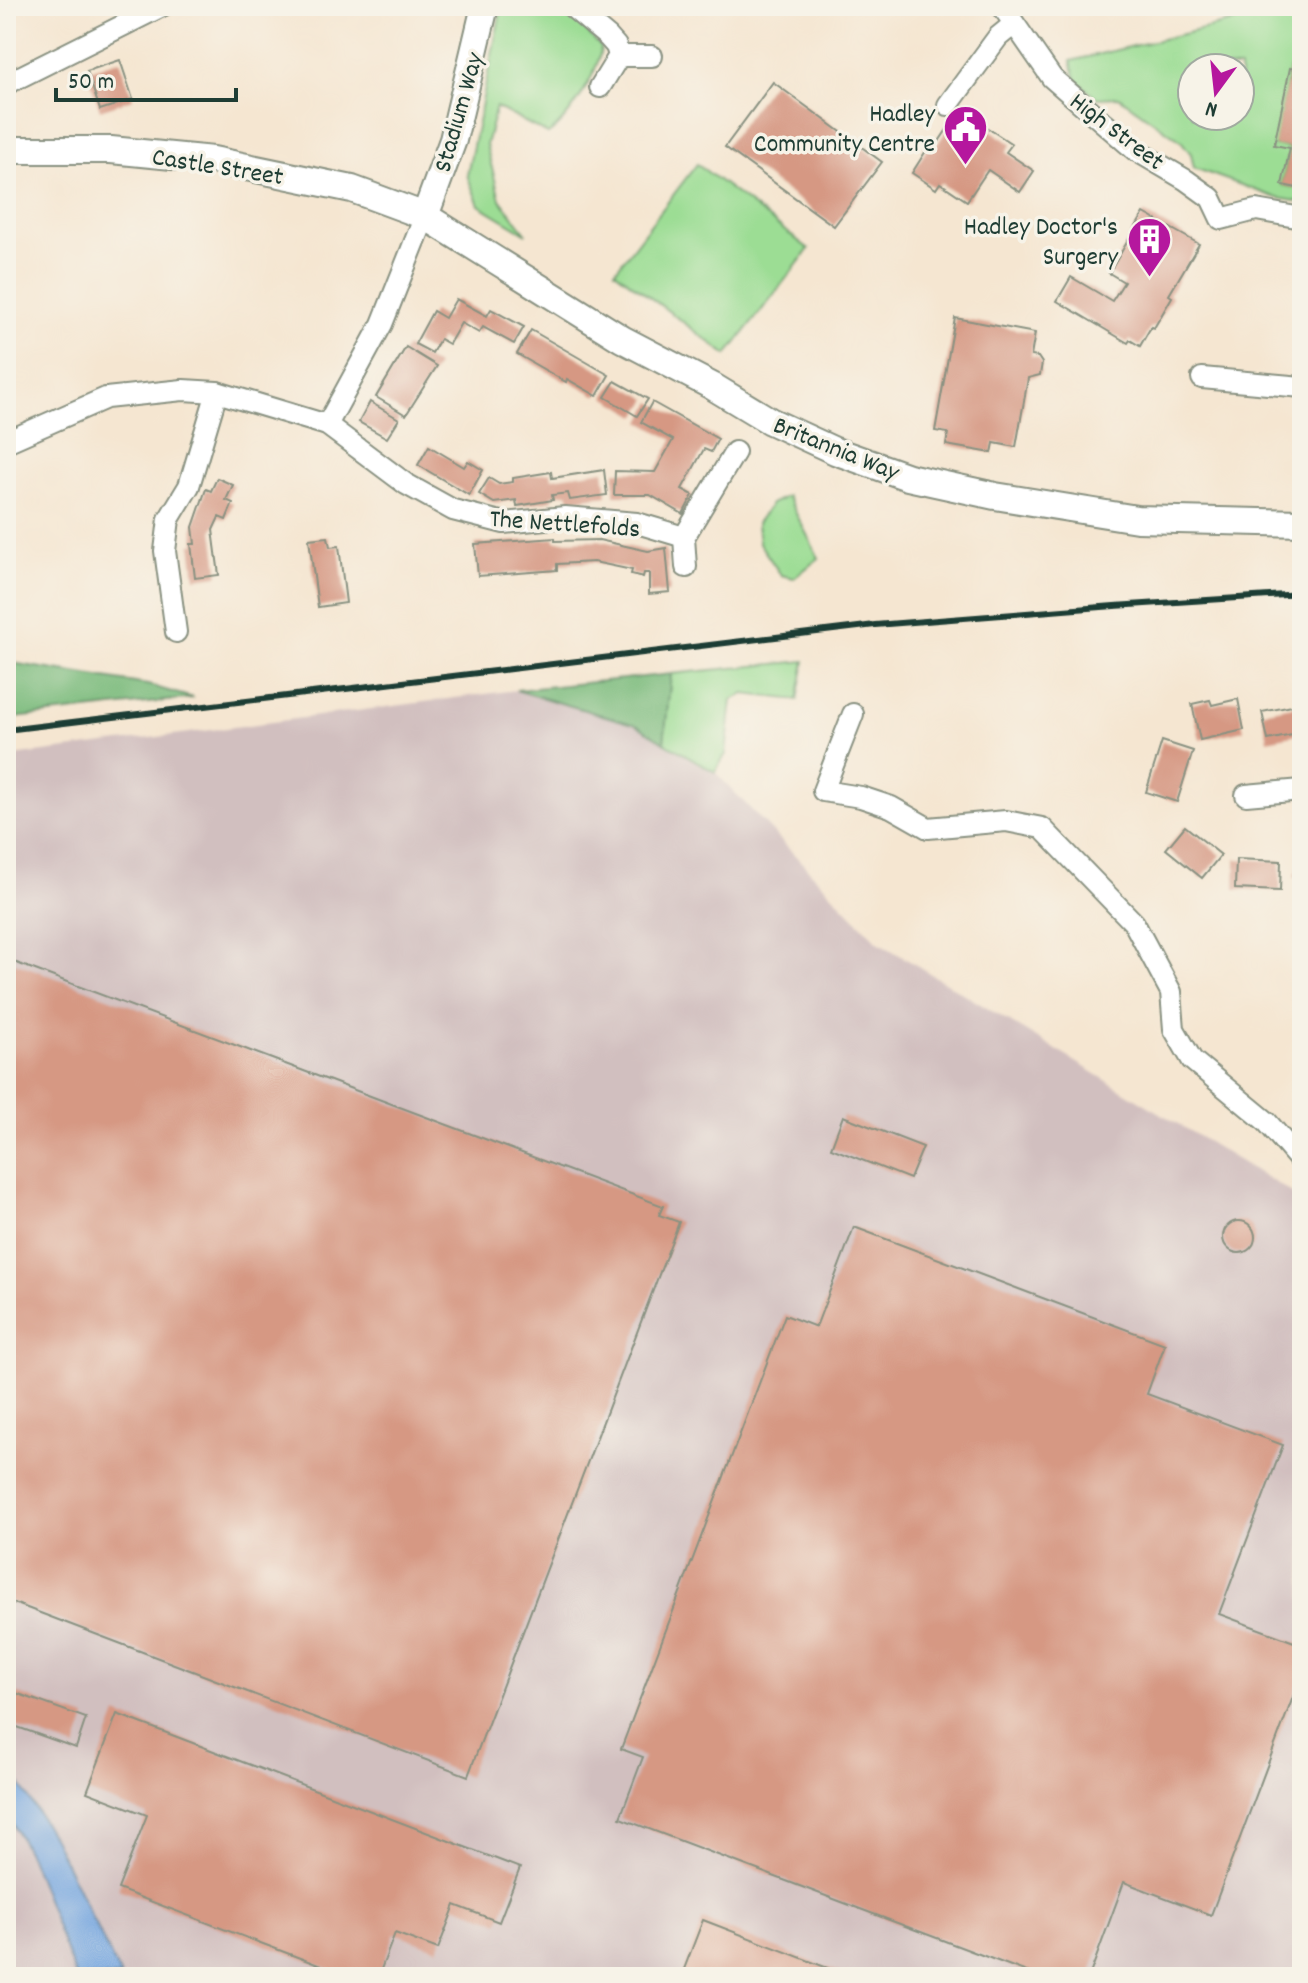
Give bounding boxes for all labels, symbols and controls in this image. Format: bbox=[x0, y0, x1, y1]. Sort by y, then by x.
street label: Stadium Way bbox=[426, 48, 495, 177]
scale bar bbox=[56, 52, 236, 102]
north arrow bbox=[1176, 52, 1256, 132]
text: 50 m bbox=[68, 66, 114, 100]
street label: High Street bbox=[1061, 85, 1171, 181]
text: N bbox=[1202, 92, 1221, 124]
place label: Hadley Community Centre bbox=[754, 97, 935, 164]
public building icon: Hadley Community Centre bbox=[942, 103, 990, 166]
street label: Castle Street bbox=[149, 140, 286, 197]
place label: Hadley Doctor's Surgery bbox=[964, 210, 1118, 277]
building icon: Hadley Doctor's Surgery bbox=[1125, 216, 1173, 279]
street label: Britannia Way bbox=[767, 408, 905, 493]
street label: The Nettlefolds bbox=[488, 502, 641, 549]

